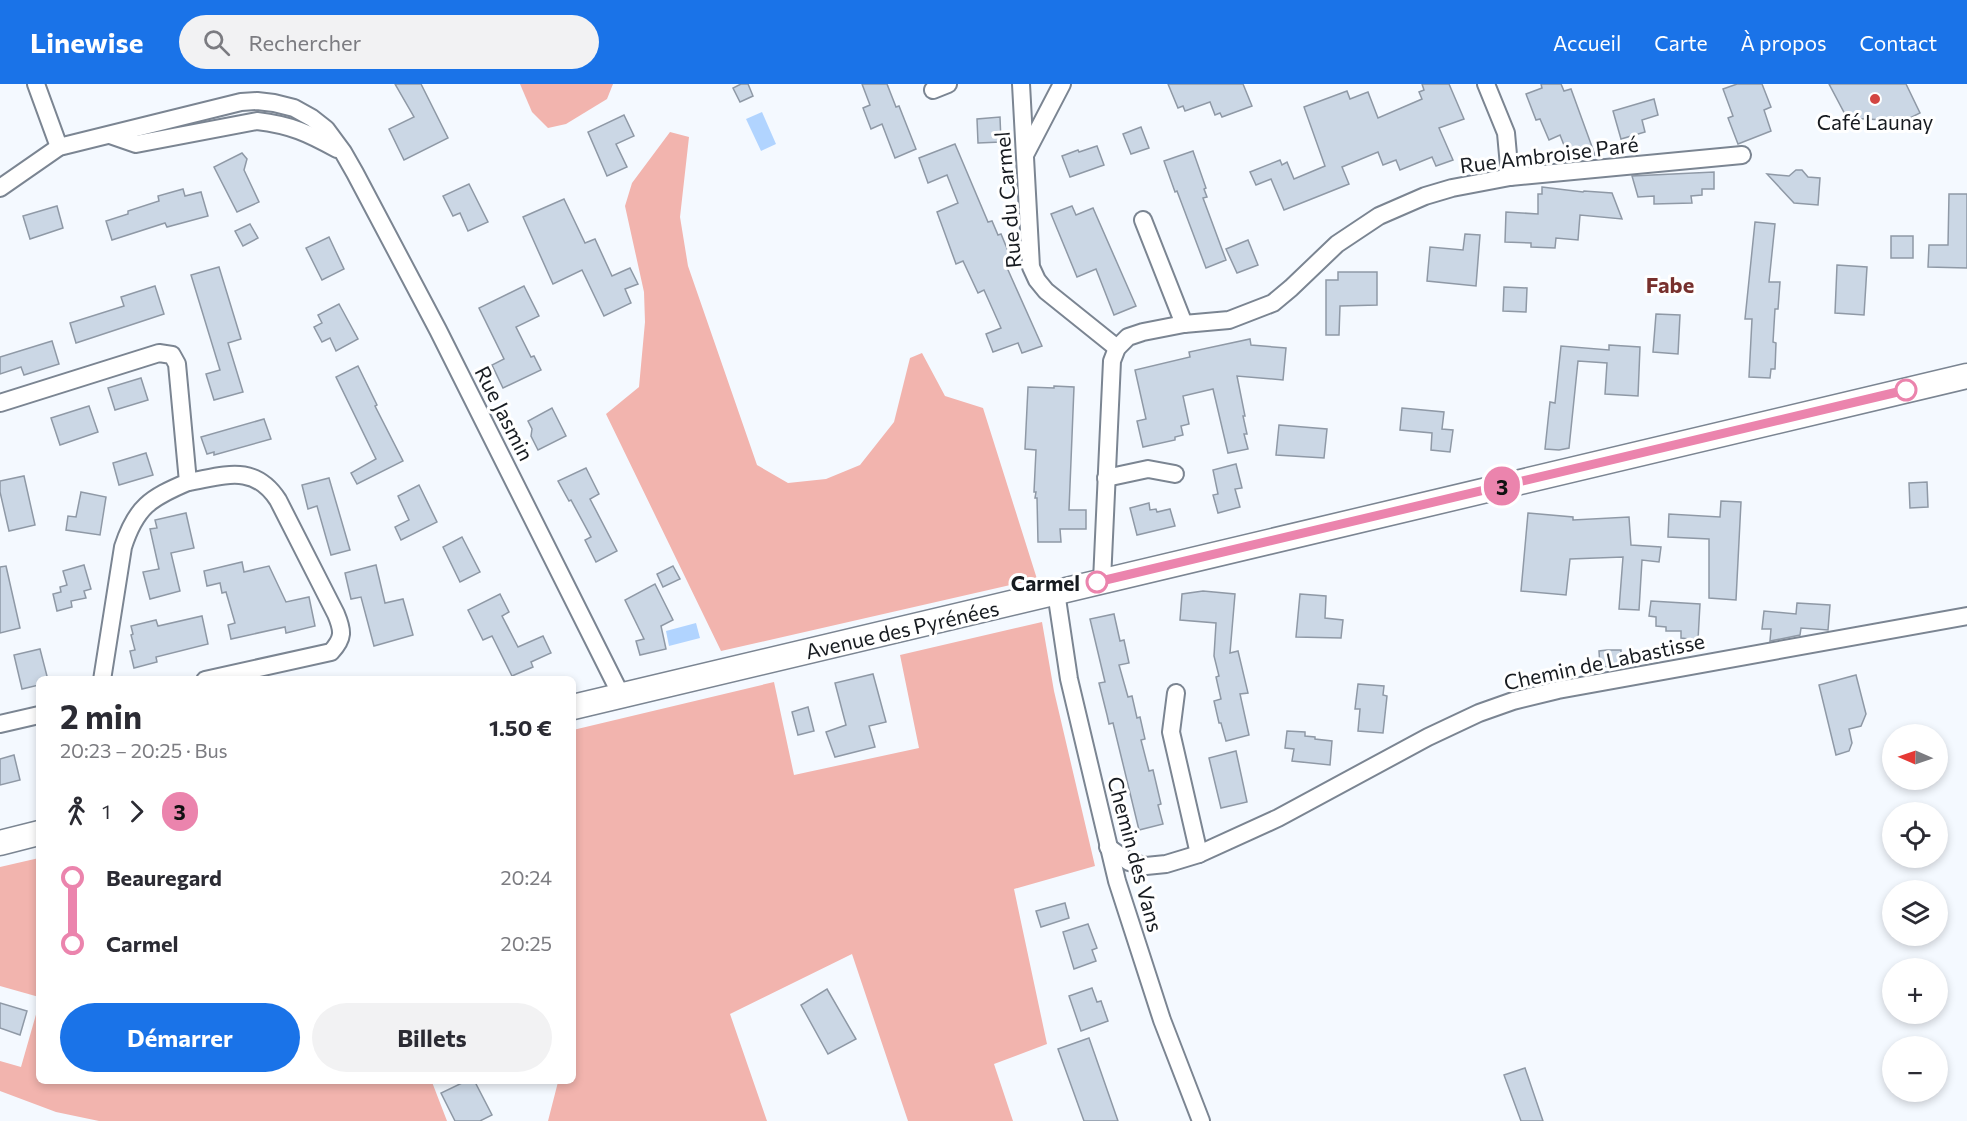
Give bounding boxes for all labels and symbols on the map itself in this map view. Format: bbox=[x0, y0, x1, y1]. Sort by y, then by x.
marker: Café Launay bbox=[1868, 92, 1882, 106]
place label: Café Launay bbox=[1817, 109, 1933, 134]
street label: Rue du Carmel bbox=[989, 131, 1025, 269]
street label: Rue Ambroise Paré bbox=[1458, 131, 1640, 177]
district label: Fabe bbox=[1646, 271, 1694, 298]
street label: Rue Jasmin bbox=[470, 361, 540, 465]
unlabelled marker bbox=[1895, 379, 1917, 401]
line badge: 3 bbox=[1482, 466, 1522, 506]
place label: Carmel bbox=[1011, 570, 1080, 595]
marker: Carmel bbox=[1086, 571, 1108, 593]
street label: Avenue des Pyrénées bbox=[803, 595, 1001, 663]
street label: Chemin de Labastisse bbox=[1501, 628, 1707, 694]
north arrow bbox=[1882, 724, 1948, 790]
street label: Chemin des Vans bbox=[1103, 774, 1169, 934]

